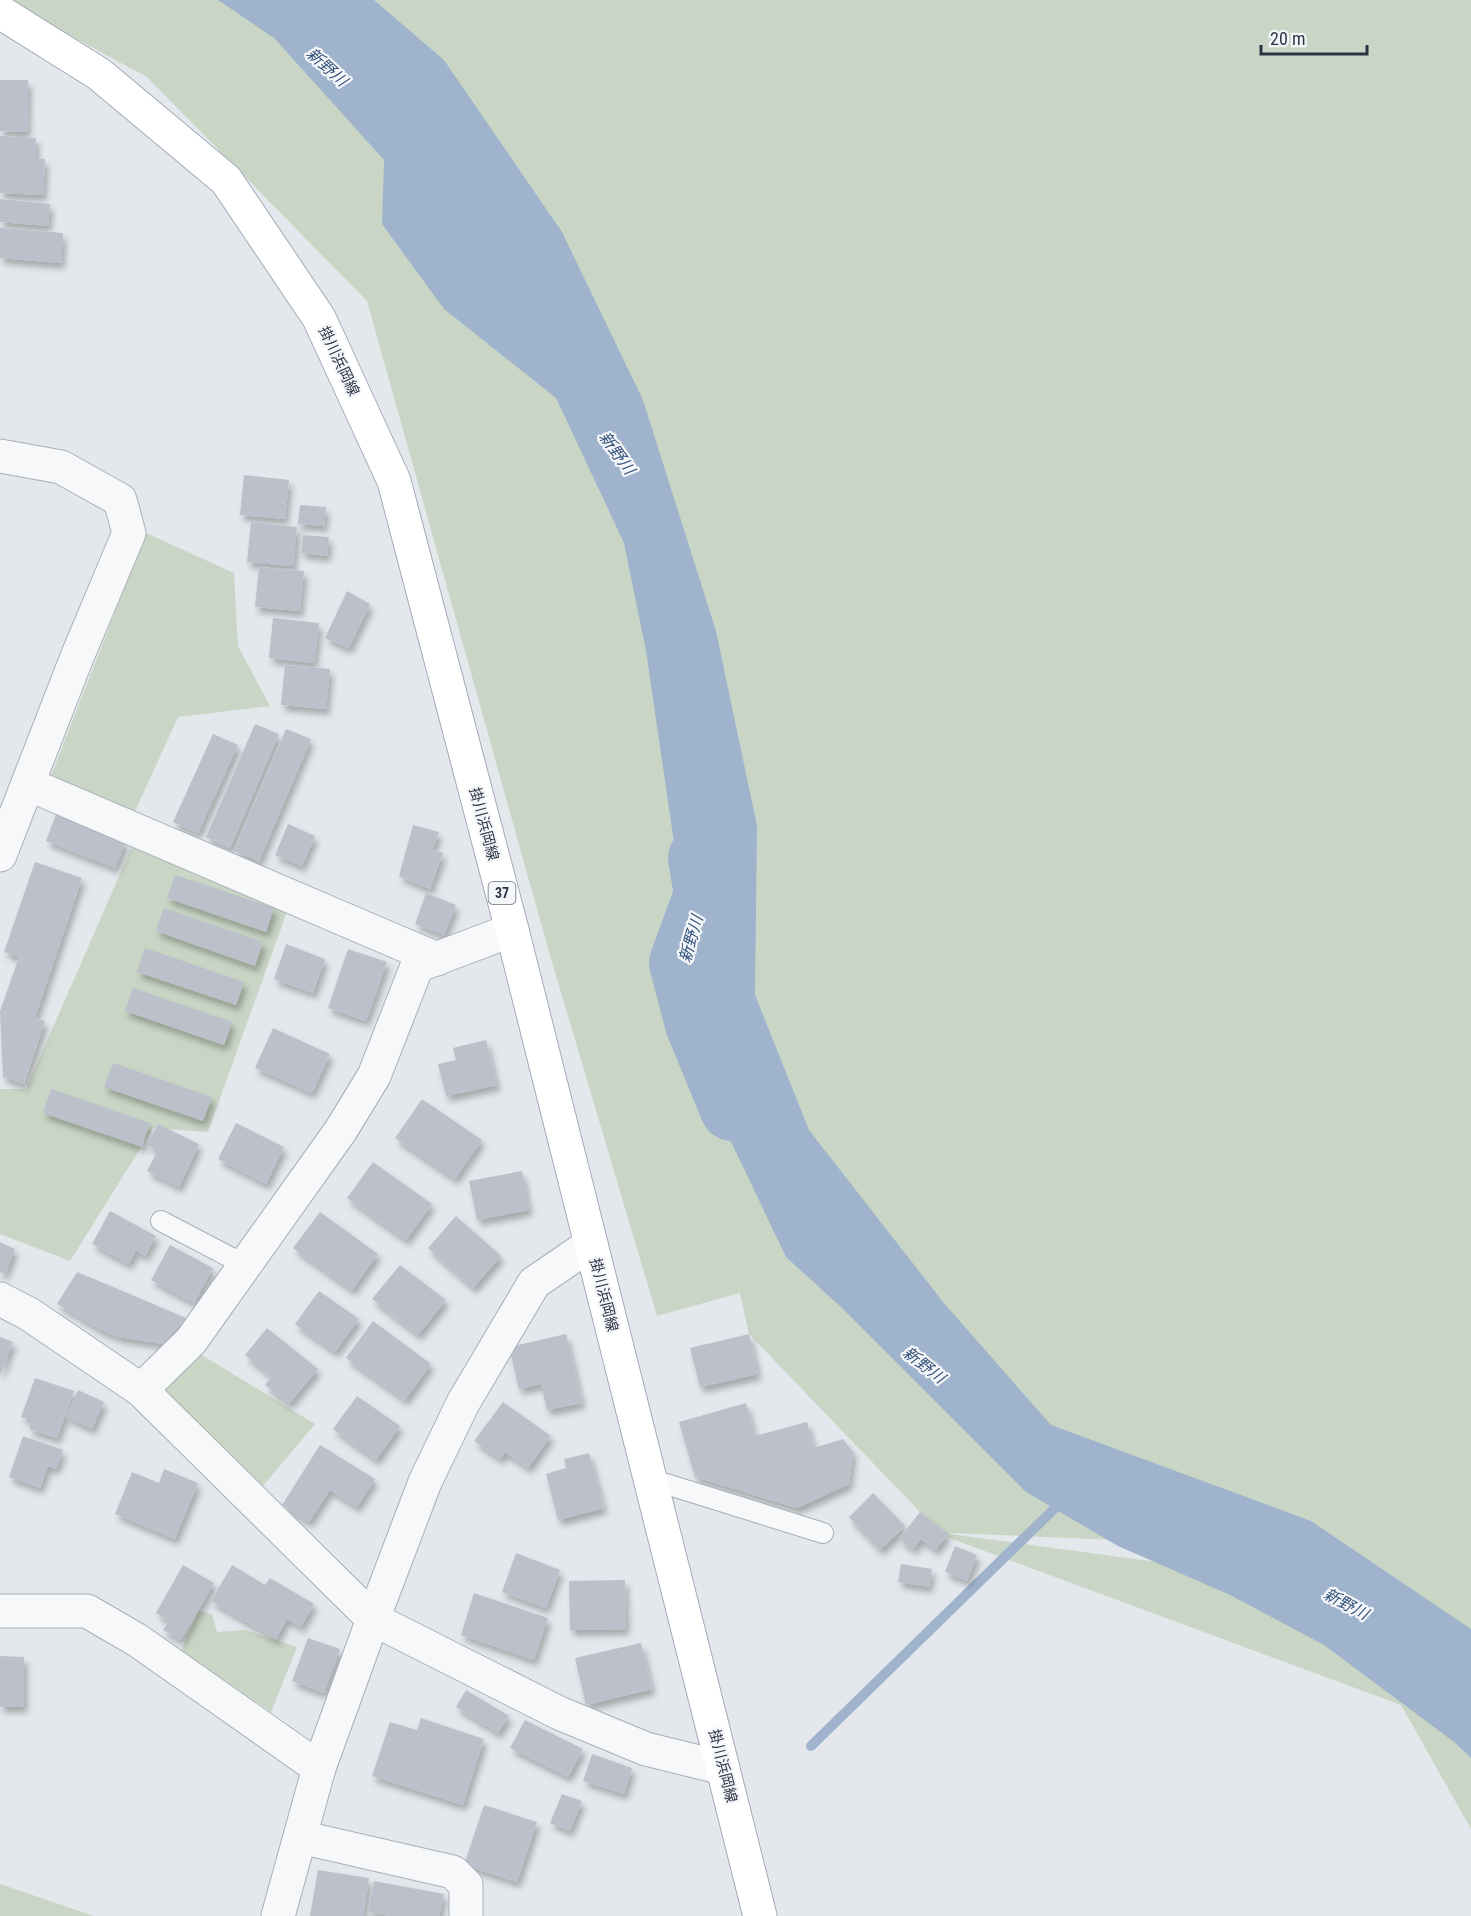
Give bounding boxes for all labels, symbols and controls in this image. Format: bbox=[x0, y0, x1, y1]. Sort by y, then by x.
scale bar bbox=[1261, 18, 1368, 56]
text: 20 m bbox=[1270, 28, 1305, 49]
water label: 新野川 bbox=[303, 44, 353, 91]
street label: 掛川浜岡線 bbox=[315, 323, 363, 399]
water label: 新野川 bbox=[595, 428, 640, 480]
street label: 掛川浜岡線 bbox=[466, 785, 502, 863]
road number: 37 bbox=[488, 882, 516, 904]
water label: 新野川 bbox=[675, 911, 707, 965]
street label: 掛川浜岡線 bbox=[586, 1256, 622, 1334]
water label: 新野川 bbox=[899, 1343, 950, 1388]
water label: 新野川 bbox=[1320, 1584, 1373, 1625]
street label: 掛川浜岡線 bbox=[705, 1727, 741, 1805]

